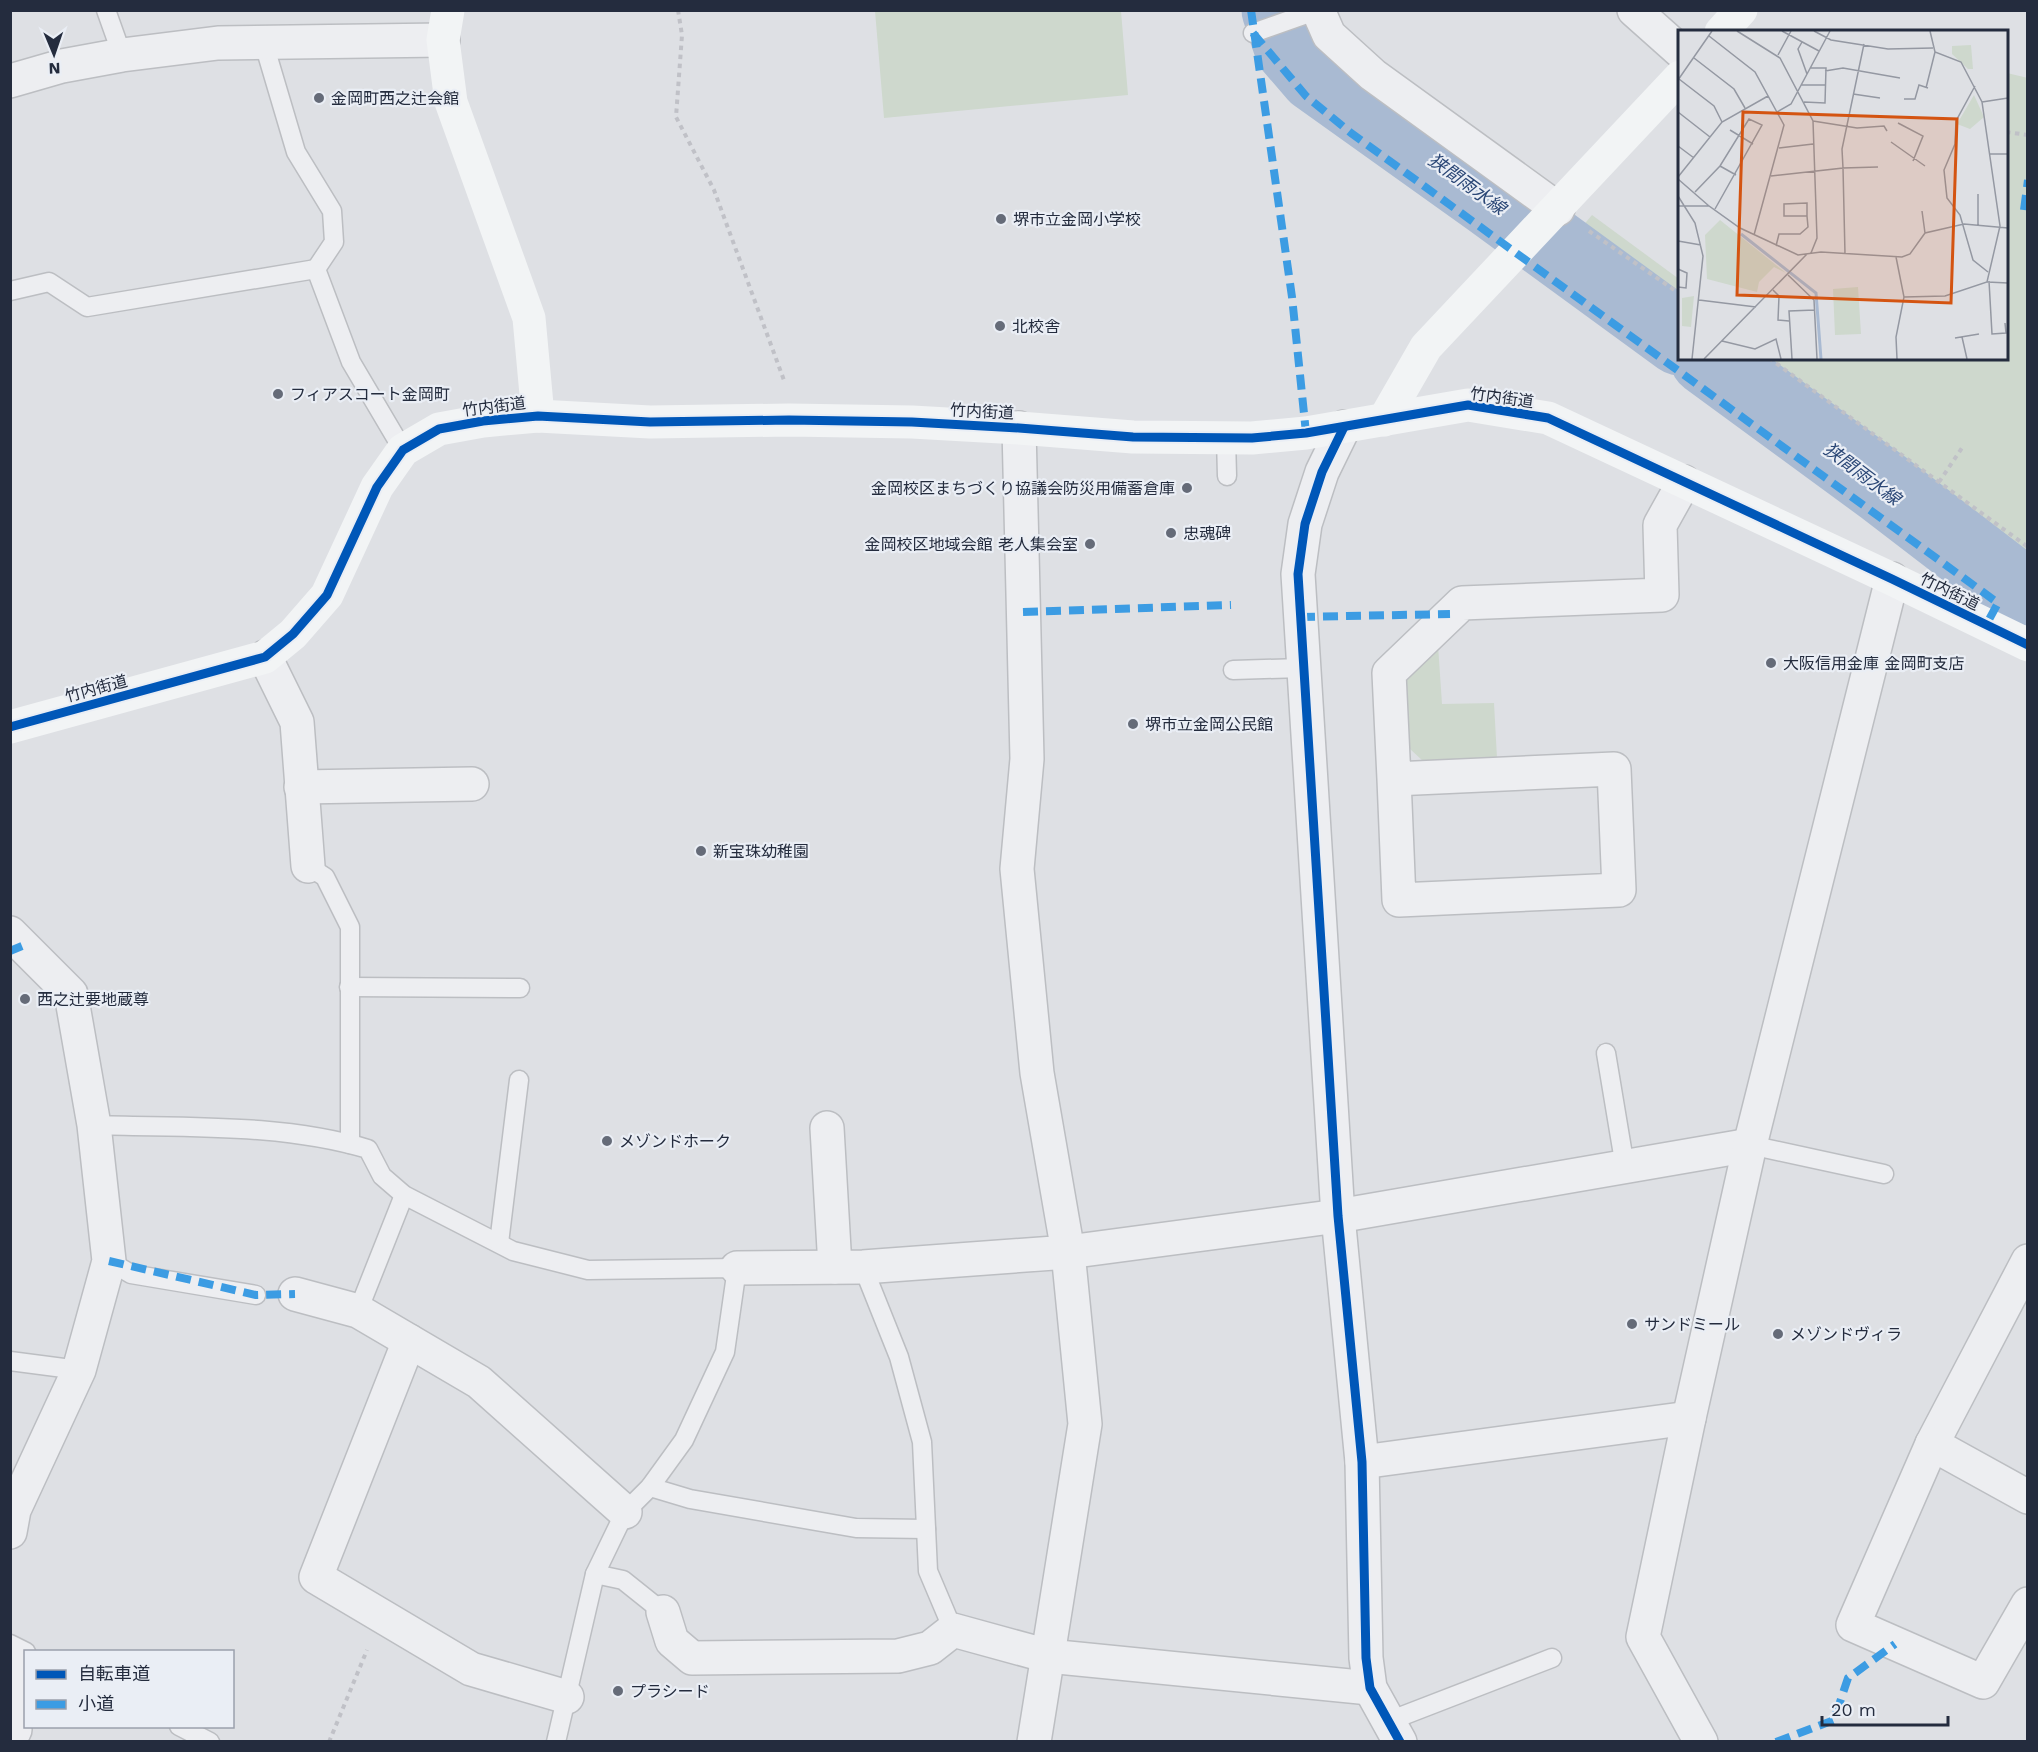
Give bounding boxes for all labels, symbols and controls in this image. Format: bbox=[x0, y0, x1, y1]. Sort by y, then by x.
north arrow bbox=[24, 24, 84, 84]
inset map bbox=[1678, 30, 2008, 360]
text: N bbox=[48, 59, 61, 78]
place label: 金岡町西之辻会館 bbox=[331, 89, 459, 108]
marker: 金岡町西之辻会館 bbox=[312, 91, 326, 105]
water label: 狭間雨水線 bbox=[1425, 149, 1511, 220]
place label: 堺市立金岡小学校 bbox=[1013, 210, 1141, 229]
marker: 堺市立金岡小学校 bbox=[994, 212, 1008, 226]
place label: 北校舎 bbox=[1012, 317, 1060, 336]
marker: 北校舎 bbox=[993, 319, 1007, 333]
street label: 竹内街道 bbox=[1469, 384, 1535, 411]
place label: フィアスコート金岡町 bbox=[290, 385, 450, 404]
marker: フィアスコート金岡町 bbox=[271, 387, 285, 401]
street label: 竹内街道 bbox=[461, 393, 527, 420]
street label: 竹内街道 bbox=[950, 400, 1014, 423]
water label: 狭間雨水線 bbox=[1820, 438, 1906, 510]
place label: 金岡校区まちづくり協議会防災用備蓄倉庫 bbox=[871, 479, 1175, 498]
marker: 金岡校区まちづくり協議会防災用備蓄倉庫 bbox=[1180, 481, 1194, 495]
place label: 忠魂碑 bbox=[1183, 524, 1231, 543]
marker: 忠魂碑 bbox=[1164, 526, 1178, 540]
place label: 金岡校区地域会館 老人集会室 bbox=[865, 535, 1078, 554]
marker: 金岡校区地域会館 老人集会室 bbox=[1083, 537, 1097, 551]
street label: 竹内街道 bbox=[1917, 569, 1983, 614]
place label: 大阪信用金庫 金岡町支店 bbox=[1783, 654, 1964, 673]
marker: 大阪信用金庫 金岡町支店 bbox=[1764, 656, 1778, 670]
street label: 竹内街道 bbox=[63, 671, 130, 706]
place label: 堺市立金岡公民館 bbox=[1145, 715, 1273, 734]
marker: 堺市立金岡公民館 bbox=[1126, 717, 1140, 731]
place label: 新宝珠幼稚園 bbox=[713, 842, 809, 861]
marker: 新宝珠幼稚園 bbox=[694, 844, 708, 858]
place label: 西之辻要地蔵尊 bbox=[37, 990, 149, 1009]
marker: 西之辻要地蔵尊 bbox=[18, 992, 32, 1006]
place label: メゾンドホーク bbox=[619, 1132, 731, 1151]
marker: メゾンドホーク bbox=[600, 1134, 614, 1148]
place label: サンドミール bbox=[1644, 1315, 1740, 1334]
marker: サンドミール bbox=[1625, 1317, 1639, 1331]
place label: メゾンドヴィラ bbox=[1790, 1325, 1902, 1344]
marker: メゾンドヴィラ bbox=[1771, 1327, 1785, 1341]
legend bbox=[24, 1650, 234, 1728]
text: 自転車道 bbox=[78, 1663, 150, 1684]
place label: プラシード bbox=[630, 1682, 710, 1701]
marker: プラシード bbox=[611, 1684, 625, 1698]
scale bar bbox=[1822, 1689, 1948, 1727]
text: 小道 bbox=[78, 1693, 114, 1714]
text: 20 m bbox=[1831, 1699, 1876, 1720]

